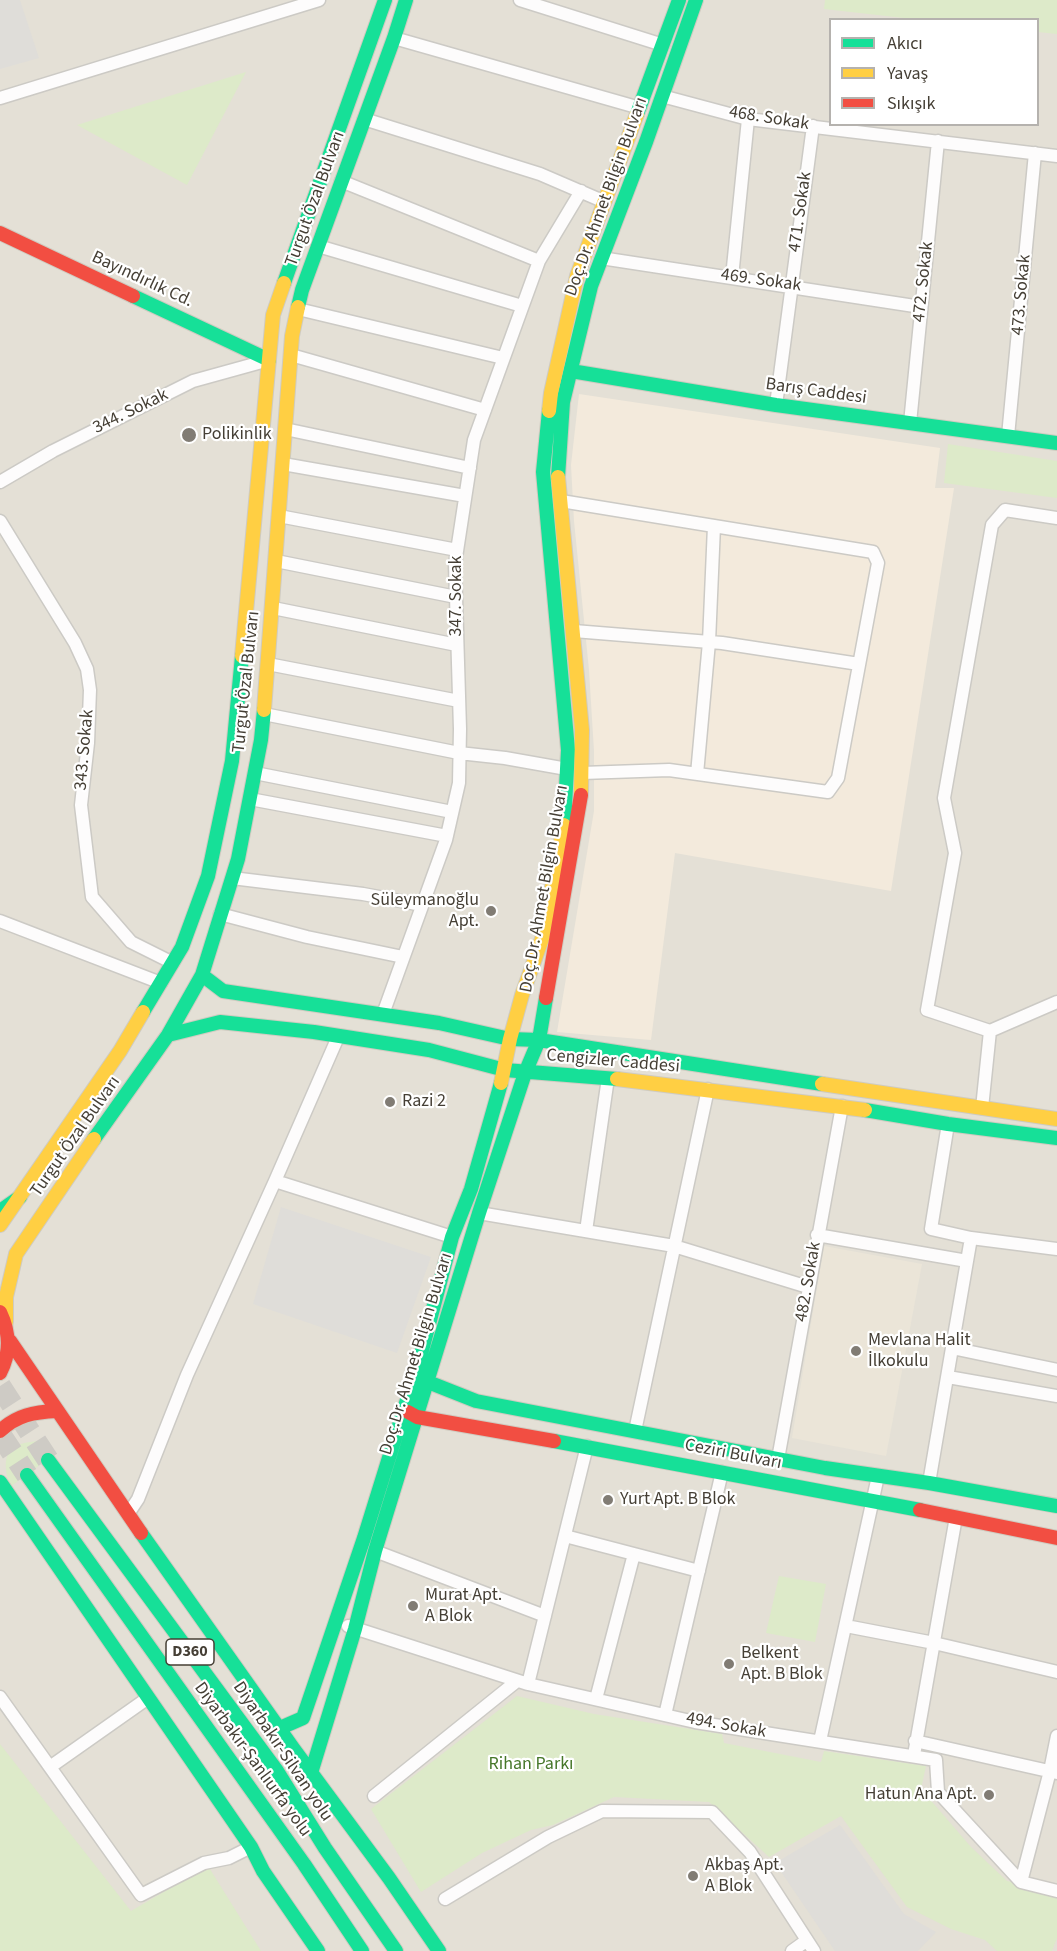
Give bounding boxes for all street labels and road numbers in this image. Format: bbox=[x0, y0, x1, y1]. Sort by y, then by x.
street label: Doç.Dr. Ahmet Bilgin Bulvarı bbox=[561, 95, 653, 299]
street label: 468. Sokak bbox=[727, 102, 811, 136]
street label: Turgut Özal Bulvarı bbox=[282, 128, 350, 270]
street label: 471. Sokak bbox=[785, 170, 817, 254]
street label: 472. Sokak bbox=[909, 241, 939, 323]
street label: Bayındırlık Cd. bbox=[88, 247, 196, 313]
street label: 473. Sokak bbox=[1008, 254, 1036, 336]
street label: 469. Sokak bbox=[719, 265, 803, 297]
street label: Barış Caddesi bbox=[764, 374, 868, 410]
street label: 344. Sokak bbox=[90, 385, 172, 439]
street label: 347. Sokak bbox=[446, 556, 468, 636]
street label: Turgut Özal Bulvarı bbox=[229, 610, 265, 754]
street label: 343. Sokak bbox=[71, 709, 99, 791]
street label: Doç.Dr. Ahmet Bilgin Bulvarı bbox=[516, 784, 574, 994]
street label: Cengizler Caddesi bbox=[545, 1045, 681, 1079]
street label: Turgut Özal Bulvarı bbox=[26, 1073, 126, 1201]
street label: 482. Sokak bbox=[791, 1240, 827, 1324]
street label: Doç.Dr. Ahmet Bilgin Bulvarı bbox=[376, 1250, 458, 1458]
street label: Ceziri Bulvarı bbox=[683, 1435, 783, 1475]
road number: D360 bbox=[166, 1639, 214, 1665]
street label: Diyarbakır-Silvan yolu bbox=[227, 1678, 337, 1826]
street label: Diyarbakır-Şanlıurfa yolu bbox=[189, 1679, 315, 1841]
street label: 494. Sokak bbox=[684, 1708, 768, 1744]

